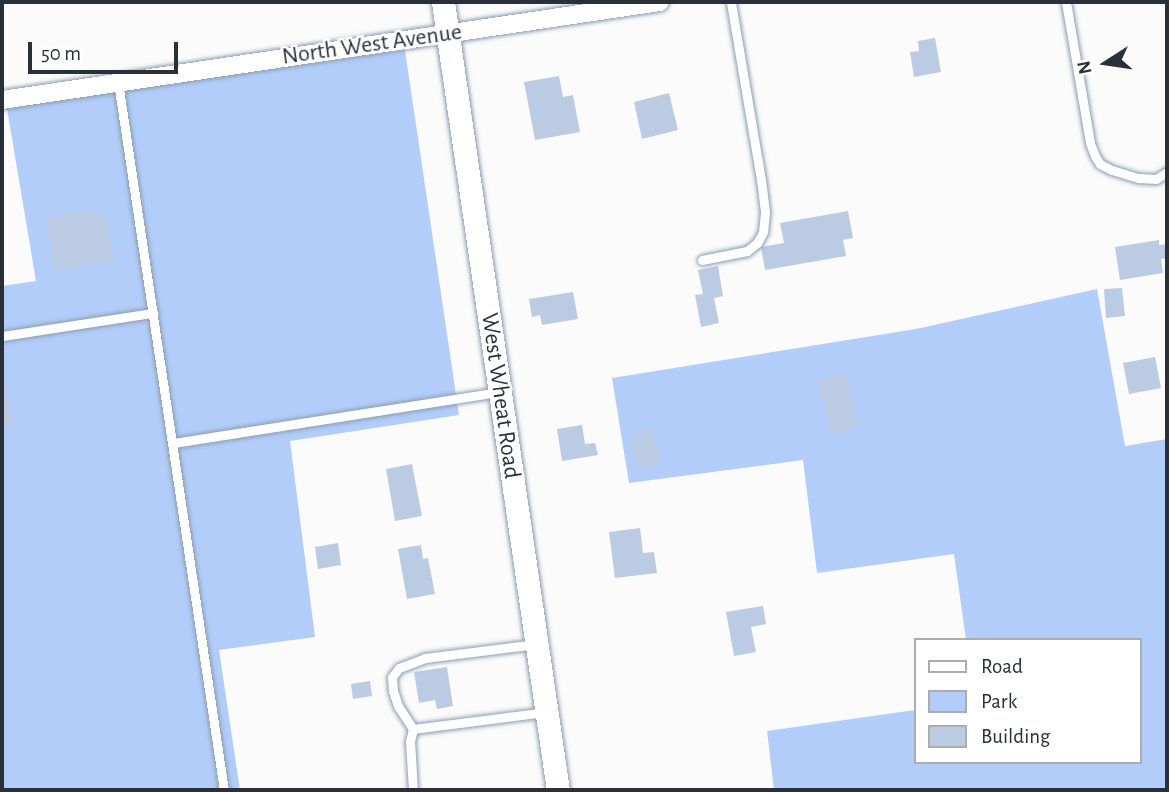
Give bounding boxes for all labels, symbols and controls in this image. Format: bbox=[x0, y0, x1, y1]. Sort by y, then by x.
street label: North West Avenue bbox=[280, 18, 464, 72]
scale bar bbox=[32, 28, 182, 72]
north arrow bbox=[1071, 28, 1141, 98]
text: 50 m bbox=[41, 43, 81, 64]
text: N bbox=[1074, 59, 1096, 76]
street label: West Wheat Road bbox=[474, 311, 526, 481]
legend bbox=[914, 638, 1141, 764]
text: Road bbox=[981, 656, 1023, 677]
text: Park bbox=[981, 691, 1017, 712]
text: Building bbox=[981, 726, 1050, 747]

